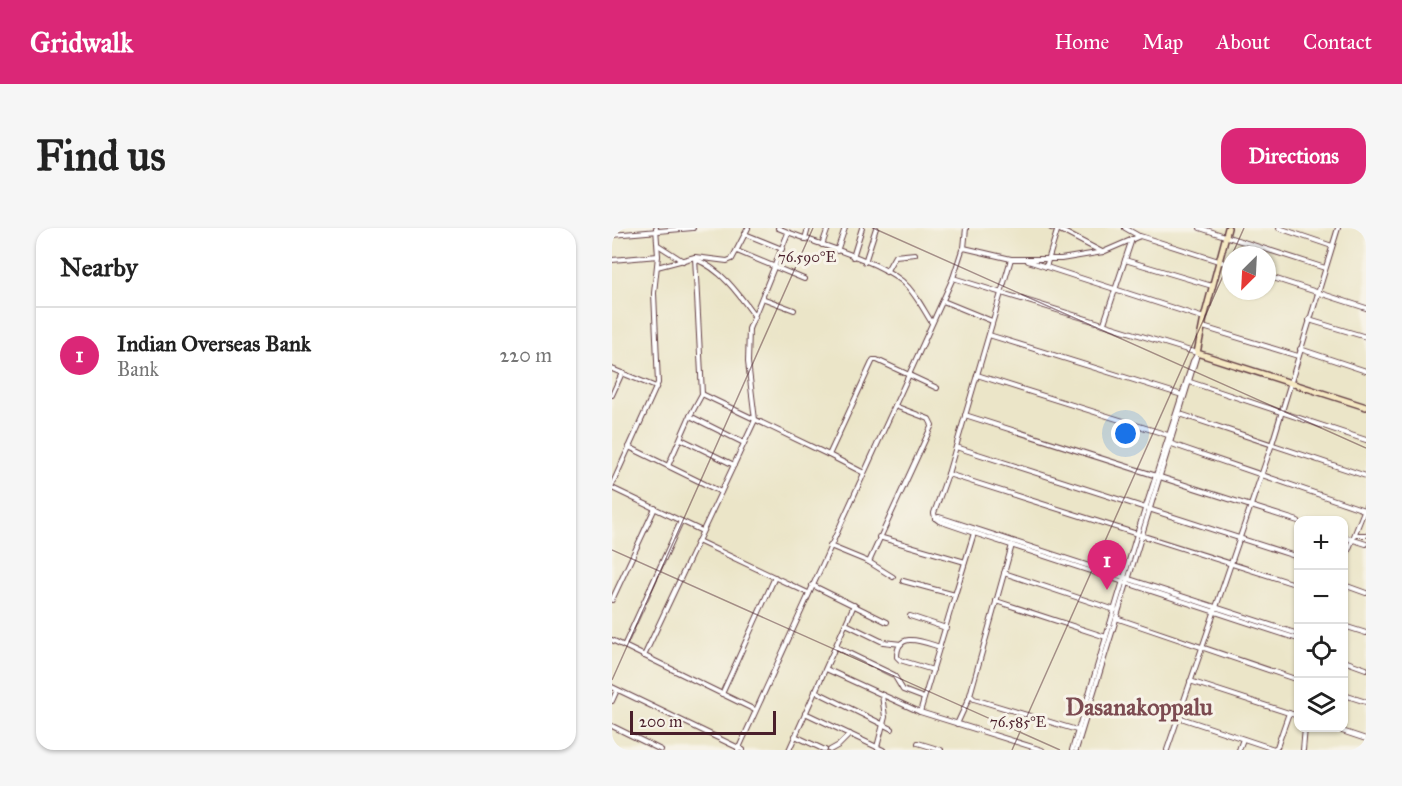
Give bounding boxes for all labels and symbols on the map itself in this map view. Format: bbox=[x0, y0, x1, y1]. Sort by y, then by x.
north arrow bbox=[1222, 246, 1276, 300]
text: 76.590°E bbox=[778, 248, 836, 266]
your location bbox=[1111, 419, 1140, 448]
pin: 1 bbox=[1088, 540, 1126, 590]
district label: Dasanakoppalu bbox=[1065, 692, 1213, 722]
scale bar bbox=[630, 708, 776, 736]
text: 76.585°E bbox=[990, 713, 1047, 731]

